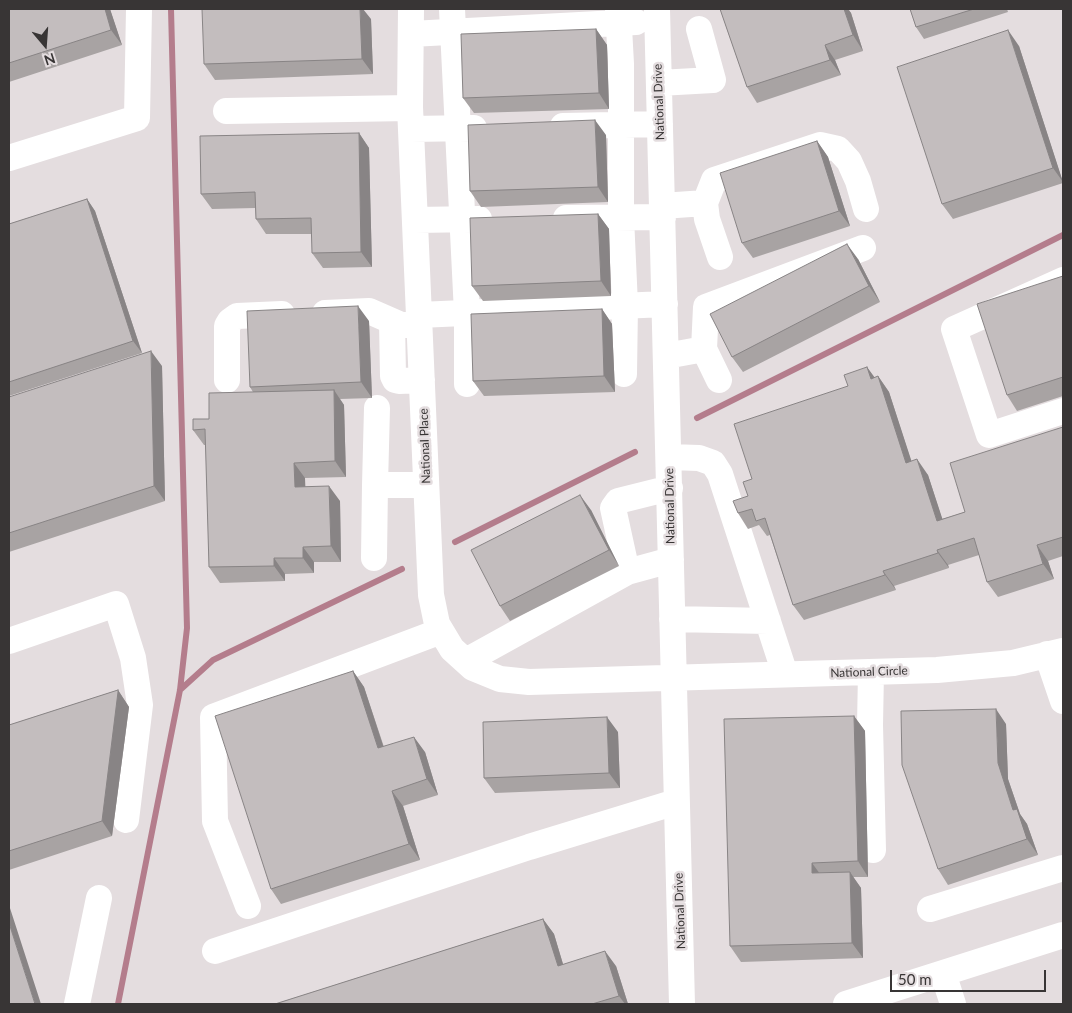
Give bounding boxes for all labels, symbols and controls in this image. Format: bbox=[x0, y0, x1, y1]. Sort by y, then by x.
north arrow bbox=[20, 20, 70, 70]
text: N bbox=[42, 50, 58, 69]
street label: National Drive bbox=[650, 64, 668, 140]
street label: National Place bbox=[416, 408, 434, 484]
street label: National Drive bbox=[662, 468, 678, 544]
street label: National Circle bbox=[830, 663, 908, 681]
street label: National Drive bbox=[671, 873, 689, 949]
scale bar bbox=[892, 960, 1048, 992]
text: 50 m bbox=[898, 970, 932, 988]

